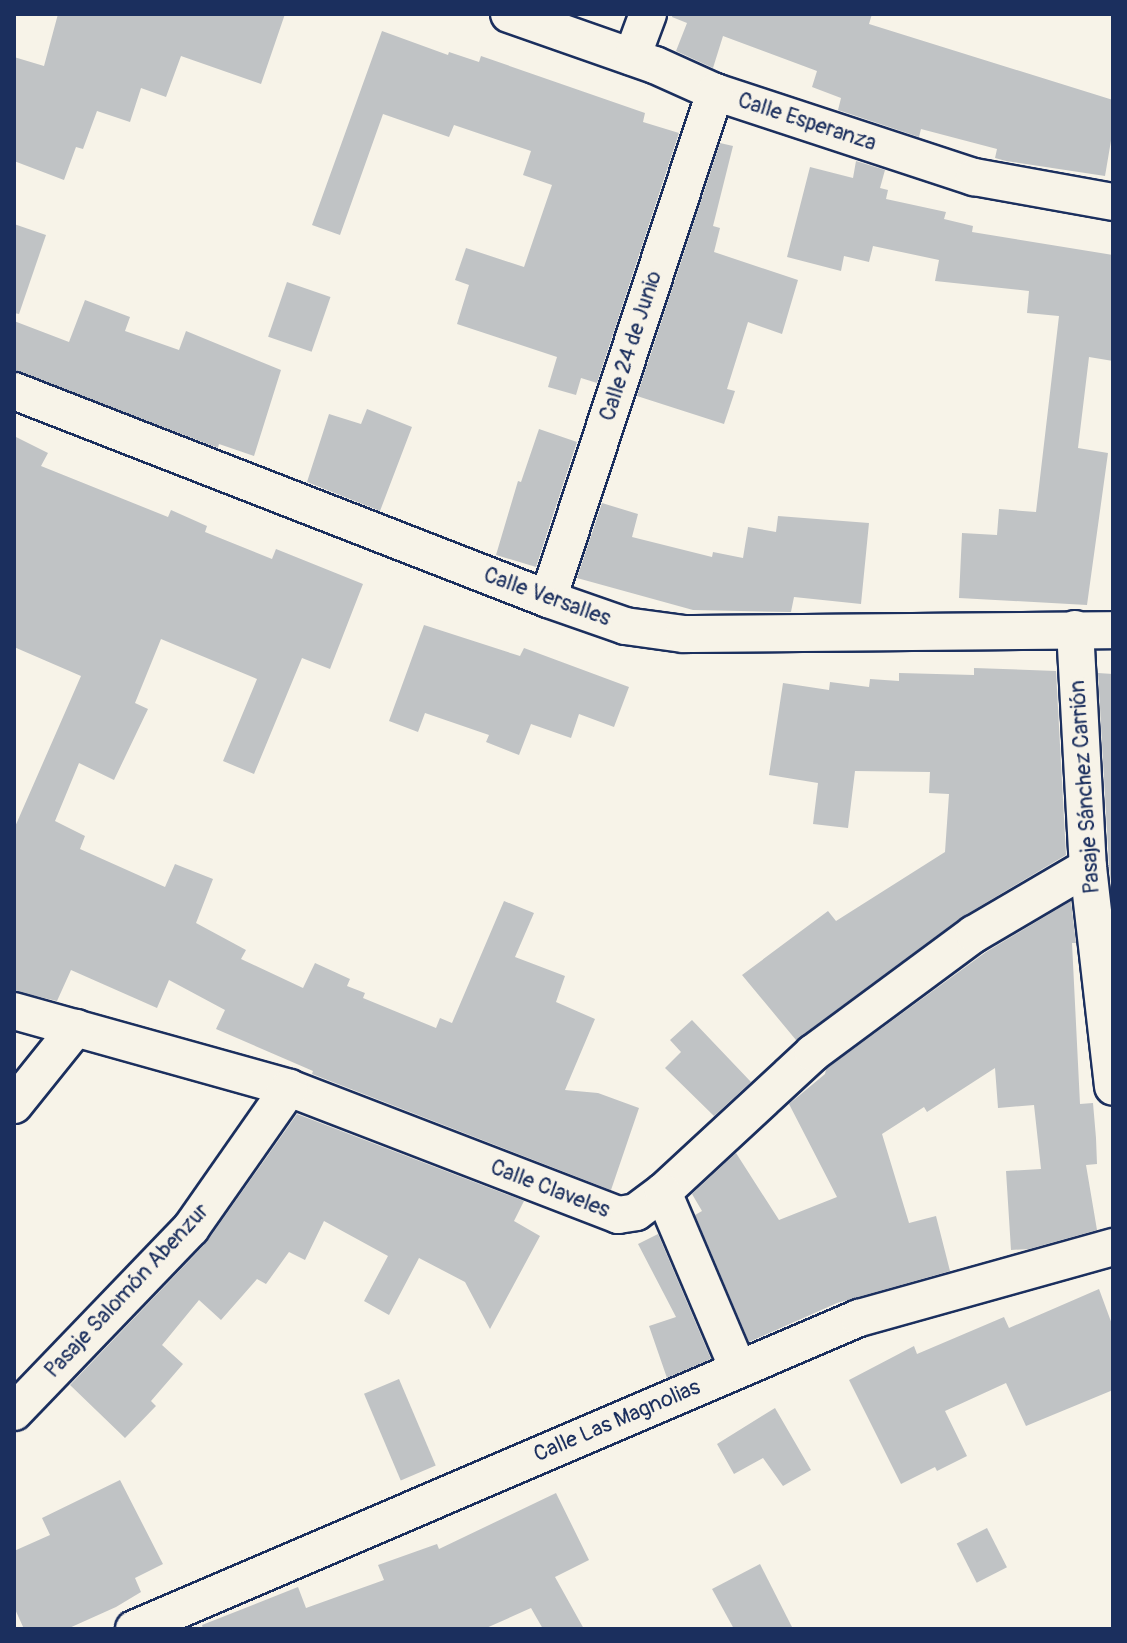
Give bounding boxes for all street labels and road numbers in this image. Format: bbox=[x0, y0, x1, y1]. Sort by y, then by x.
street label: Calle Esperanza bbox=[734, 87, 880, 157]
street label: Calle 24 de Junio bbox=[594, 268, 668, 424]
street label: Calle Versalles bbox=[480, 562, 614, 632]
street label: Pasaje Sánchez Carrión bbox=[1064, 679, 1106, 895]
street label: Calle Claveles bbox=[487, 1154, 613, 1224]
street label: Pasaje Salomón Abenzur bbox=[39, 1198, 215, 1384]
street label: Calle Las Magnolias bbox=[530, 1374, 704, 1468]

